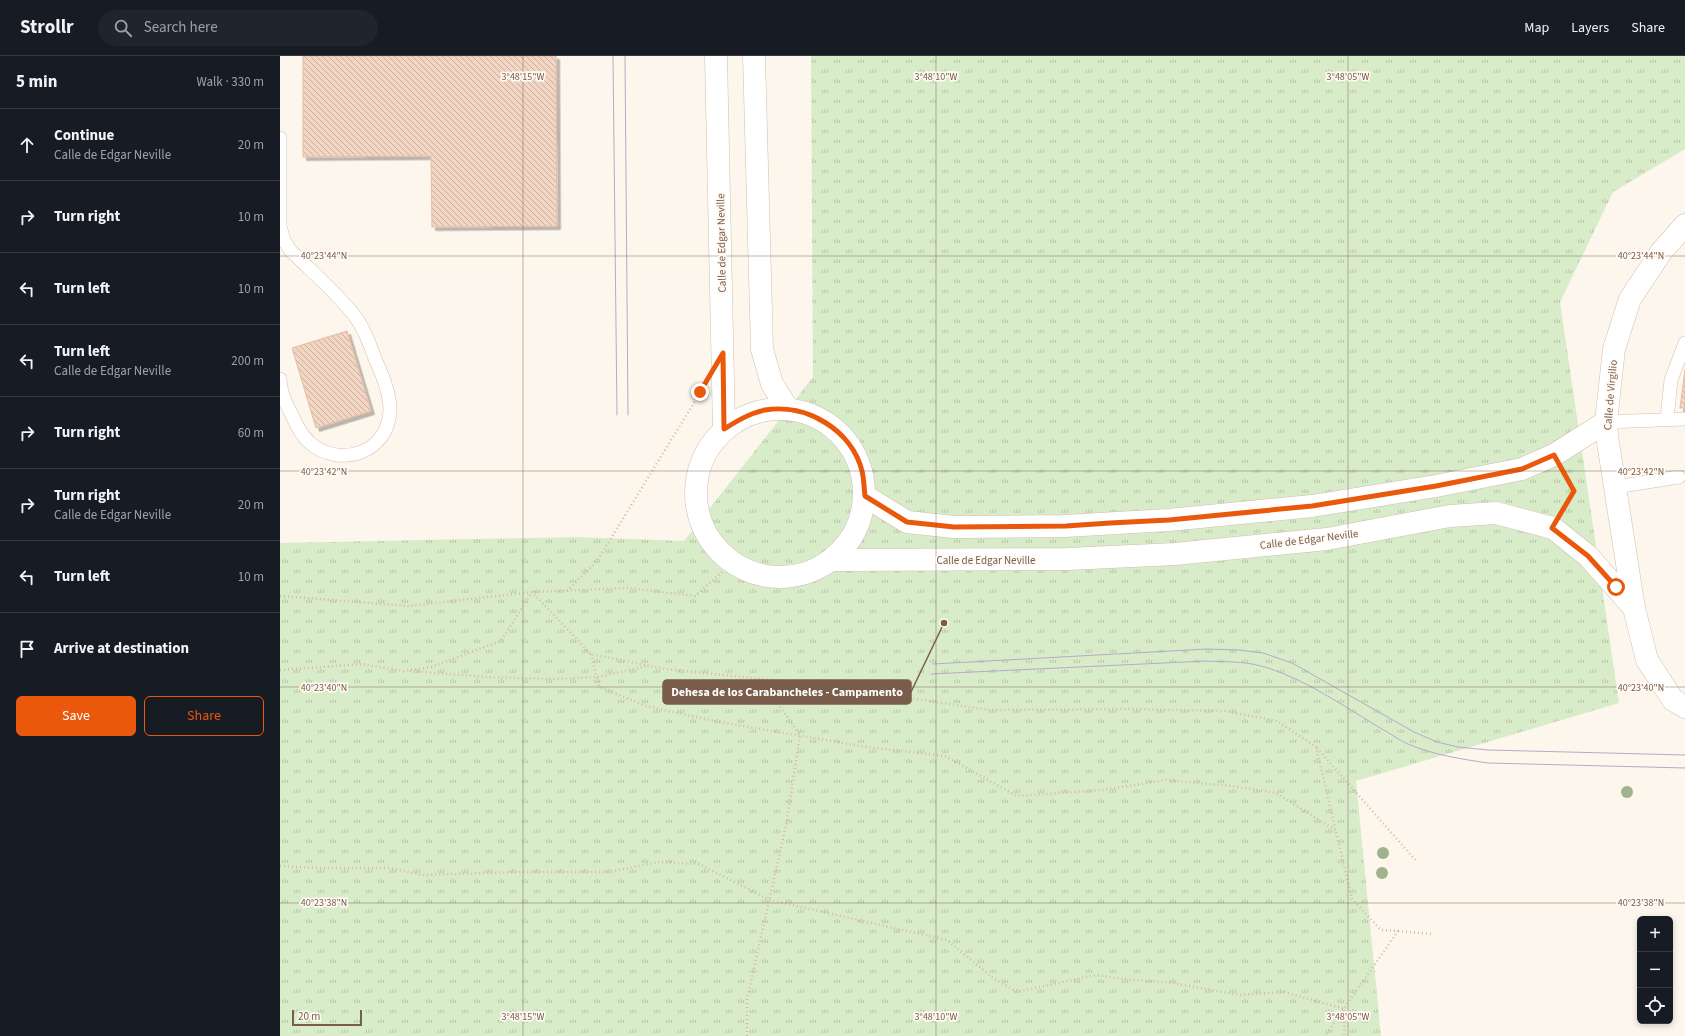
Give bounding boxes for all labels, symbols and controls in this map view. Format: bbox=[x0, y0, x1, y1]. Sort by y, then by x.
search box bbox=[98, 10, 378, 46]
text: Strollr bbox=[20, 14, 74, 41]
icon: search bbox=[112, 17, 134, 39]
text: Search here bbox=[144, 17, 218, 38]
text: Map bbox=[1524, 18, 1549, 38]
text: Layers bbox=[1571, 18, 1609, 38]
text: Share bbox=[1631, 18, 1665, 38]
text: 5 min bbox=[16, 70, 57, 94]
text: 3°48'15"W bbox=[502, 70, 545, 84]
text: 3°48'10"W bbox=[915, 70, 958, 84]
text: 3°48'05"W bbox=[1327, 70, 1370, 84]
text: Walk · 330 m bbox=[196, 73, 264, 91]
text: Continue bbox=[54, 125, 114, 146]
icon: ahead bbox=[16, 134, 38, 156]
text: 20 m bbox=[238, 136, 264, 154]
text: Calle de Edgar Neville bbox=[54, 146, 171, 164]
street label: Calle de Edgar Neville bbox=[713, 193, 730, 293]
icon: right bbox=[16, 206, 38, 228]
text: Turn right bbox=[54, 206, 120, 227]
text: 10 m bbox=[238, 208, 264, 226]
text: 40°23'44"N bbox=[301, 249, 347, 263]
text: 40°23'44"N bbox=[1618, 249, 1664, 263]
icon: left bbox=[16, 278, 38, 300]
text: Turn left bbox=[54, 278, 110, 299]
text: 10 m bbox=[238, 280, 264, 298]
text: Turn left bbox=[54, 341, 110, 362]
icon: left bbox=[16, 350, 38, 372]
text: 200 m bbox=[231, 352, 264, 370]
street label: Calle de Virgilio bbox=[1600, 359, 1621, 431]
text: Calle de Edgar Neville bbox=[54, 362, 171, 380]
route end bbox=[691, 383, 709, 401]
icon: right bbox=[16, 422, 38, 444]
text: Turn right bbox=[54, 422, 120, 443]
text: 60 m bbox=[238, 424, 264, 442]
text: 40°23'42"N bbox=[301, 465, 347, 479]
text: 40°23'42"N bbox=[1618, 465, 1664, 479]
text: Turn right bbox=[54, 485, 120, 506]
icon: right bbox=[16, 494, 38, 516]
text: 20 m bbox=[238, 496, 264, 514]
text: Calle de Edgar Neville bbox=[54, 506, 171, 524]
street label: Calle de Edgar Neville bbox=[1259, 526, 1360, 553]
street label: Calle de Edgar Neville bbox=[936, 553, 1036, 568]
icon: left bbox=[16, 566, 38, 588]
text: Turn left bbox=[54, 566, 110, 587]
text: 10 m bbox=[238, 568, 264, 586]
route start bbox=[1607, 578, 1625, 596]
icon: arrive bbox=[16, 638, 38, 660]
text: Arrive at destination bbox=[54, 638, 189, 659]
callout: Dehesa de los Carabancheles - Campamento bbox=[663, 680, 911, 704]
text: 40°23'40"N bbox=[301, 681, 347, 695]
text: 40°23'40"N bbox=[1618, 681, 1664, 695]
text: Dehesa de los Carabancheles - Campamento bbox=[671, 684, 903, 701]
button: Save bbox=[16, 696, 136, 736]
button: Share bbox=[144, 696, 264, 736]
text: 40°23'38"N bbox=[301, 896, 347, 910]
text: 40°23'38"N bbox=[1618, 896, 1664, 910]
map controls bbox=[1637, 916, 1673, 1024]
button: + bbox=[1637, 916, 1673, 952]
button: − bbox=[1637, 952, 1673, 988]
button: locate bbox=[1637, 988, 1673, 1024]
scale bar bbox=[292, 1008, 362, 1027]
text: 20 m bbox=[298, 1009, 320, 1024]
text: 3°48'15"W bbox=[502, 1010, 545, 1024]
text: 3°48'10"W bbox=[915, 1010, 958, 1024]
text: 3°48'05"W bbox=[1327, 1010, 1370, 1024]

